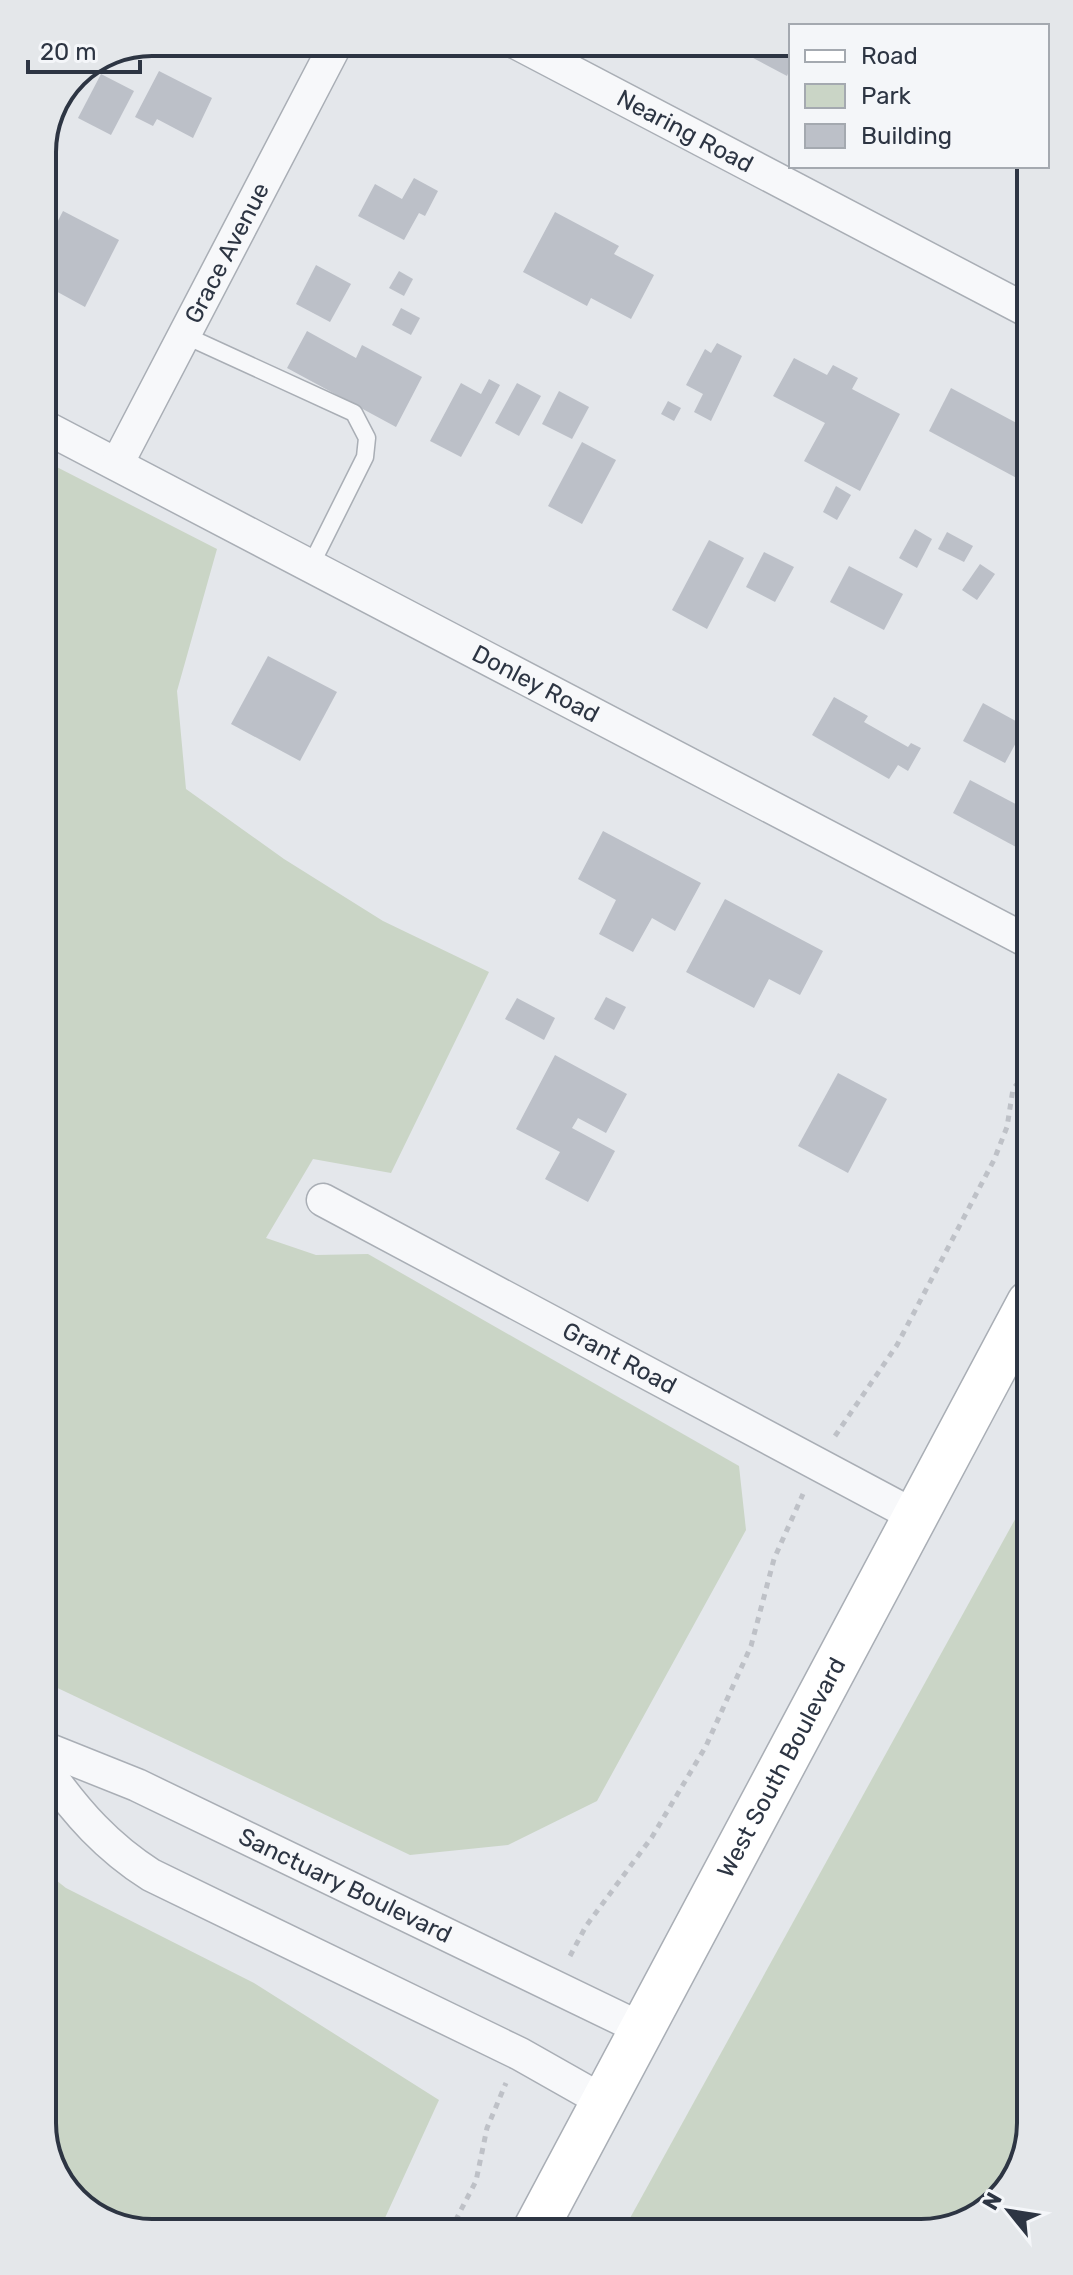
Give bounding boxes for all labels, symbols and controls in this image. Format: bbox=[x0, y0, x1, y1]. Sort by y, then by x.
scale bar bbox=[28, 24, 140, 74]
legend bbox=[789, 24, 1049, 168]
text: 20 m bbox=[40, 38, 97, 66]
text: Road bbox=[861, 42, 918, 70]
text: Park bbox=[861, 82, 912, 110]
street label: Nearing Road bbox=[612, 84, 758, 178]
text: Building bbox=[861, 122, 952, 150]
street label: Grace Avenue bbox=[179, 178, 275, 328]
street label: Donley Road bbox=[467, 639, 604, 728]
street label: Grant Road bbox=[558, 1316, 681, 1400]
street label: West South Boulevard bbox=[711, 1653, 851, 1882]
street label: Sanctuary Boulevard bbox=[234, 1822, 456, 1949]
north arrow bbox=[969, 2171, 1049, 2251]
text: N bbox=[976, 2188, 1008, 2215]

